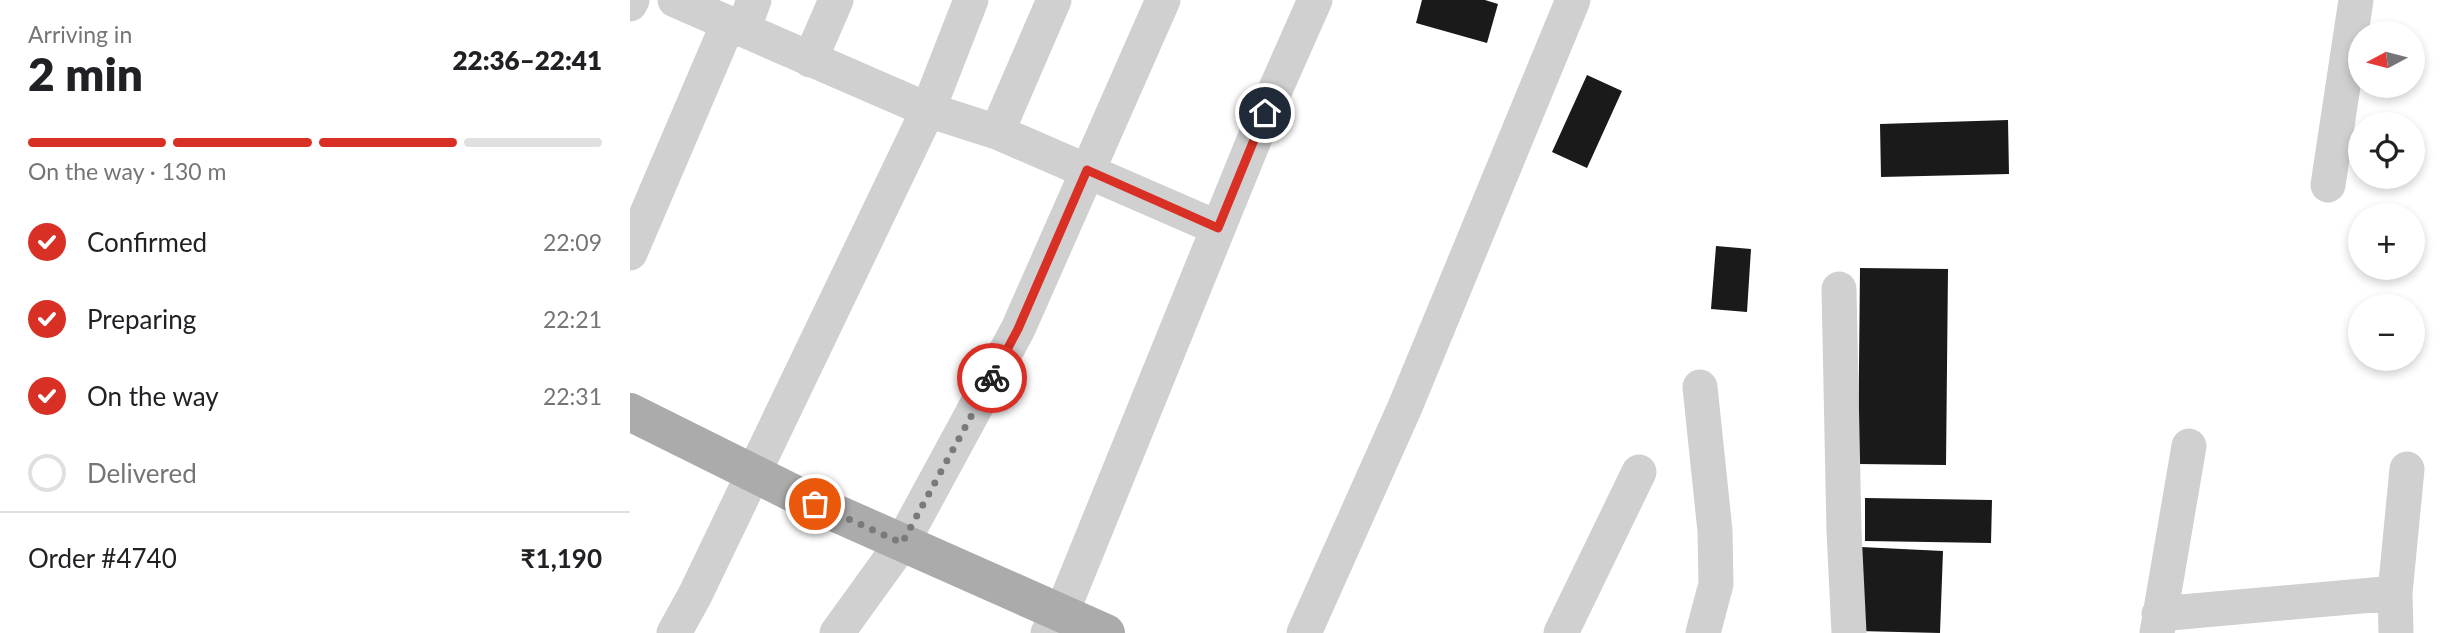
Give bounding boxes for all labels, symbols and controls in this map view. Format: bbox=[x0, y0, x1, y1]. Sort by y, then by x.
text: Arriving in bbox=[28, 20, 132, 48]
north arrow bbox=[2348, 21, 2426, 98]
map controls bbox=[2348, 21, 2425, 371]
text: 22:36–22:41 bbox=[452, 44, 602, 76]
text: 2 min bbox=[28, 46, 143, 101]
pin bbox=[1235, 83, 1295, 143]
icon: home bbox=[1246, 94, 1284, 132]
button: locate bbox=[2348, 112, 2425, 189]
text: On the way · 130 m bbox=[28, 157, 227, 185]
button: + bbox=[2348, 203, 2425, 280]
icon: check bbox=[28, 223, 66, 261]
text: Confirmed bbox=[87, 226, 207, 258]
text: 22:09 bbox=[543, 228, 602, 256]
button: − bbox=[2348, 294, 2425, 371]
icon: check bbox=[28, 300, 66, 338]
text: Preparing bbox=[87, 303, 196, 335]
text: 22:21 bbox=[543, 305, 602, 333]
courier bbox=[957, 343, 1027, 413]
icon: bike bbox=[973, 359, 1011, 397]
icon: check bbox=[28, 377, 66, 415]
text: On the way bbox=[87, 380, 219, 412]
text: 22:31 bbox=[543, 382, 602, 410]
text: Delivered bbox=[87, 457, 197, 489]
pin bbox=[785, 474, 845, 534]
icon: bag bbox=[796, 485, 834, 523]
text: Order #4740 bbox=[28, 542, 177, 574]
text: ₹1,190 bbox=[521, 542, 602, 574]

